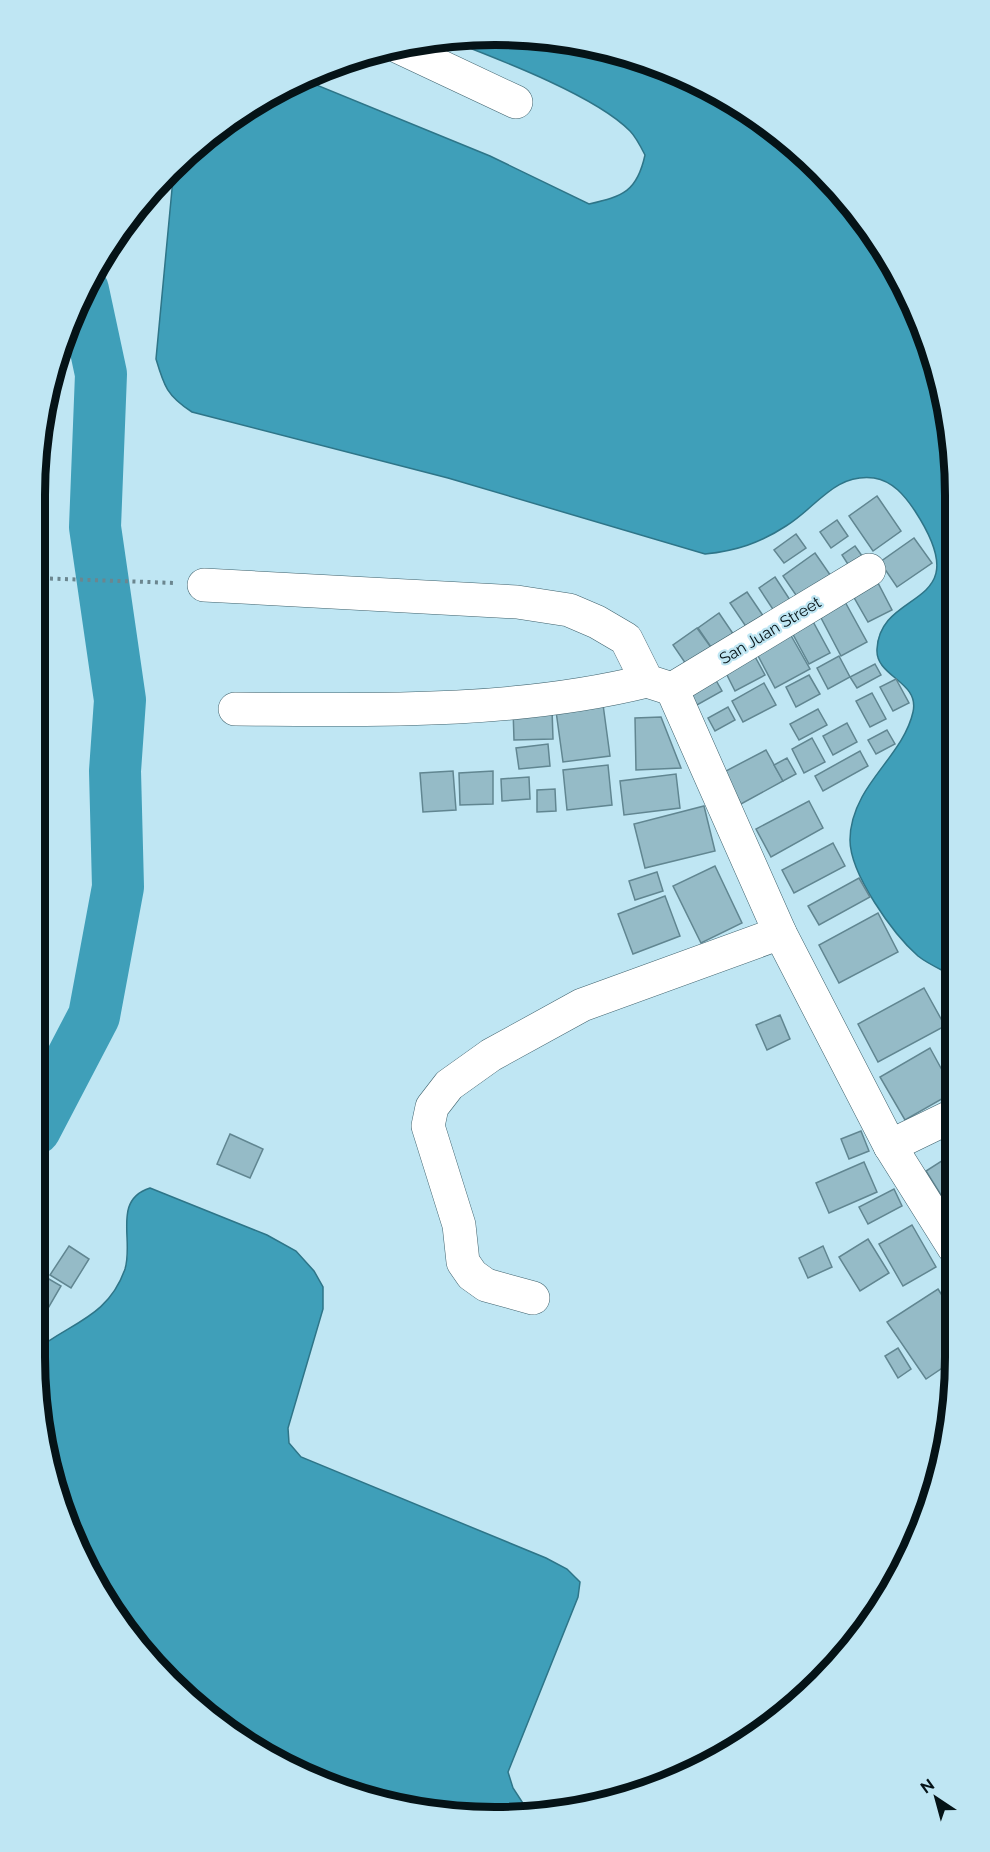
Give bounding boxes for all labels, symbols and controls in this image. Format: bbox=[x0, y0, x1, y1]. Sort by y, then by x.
street label: San Juan Street bbox=[716, 592, 825, 668]
north arrow bbox=[906, 1768, 966, 1828]
text: N bbox=[917, 1775, 938, 1798]

